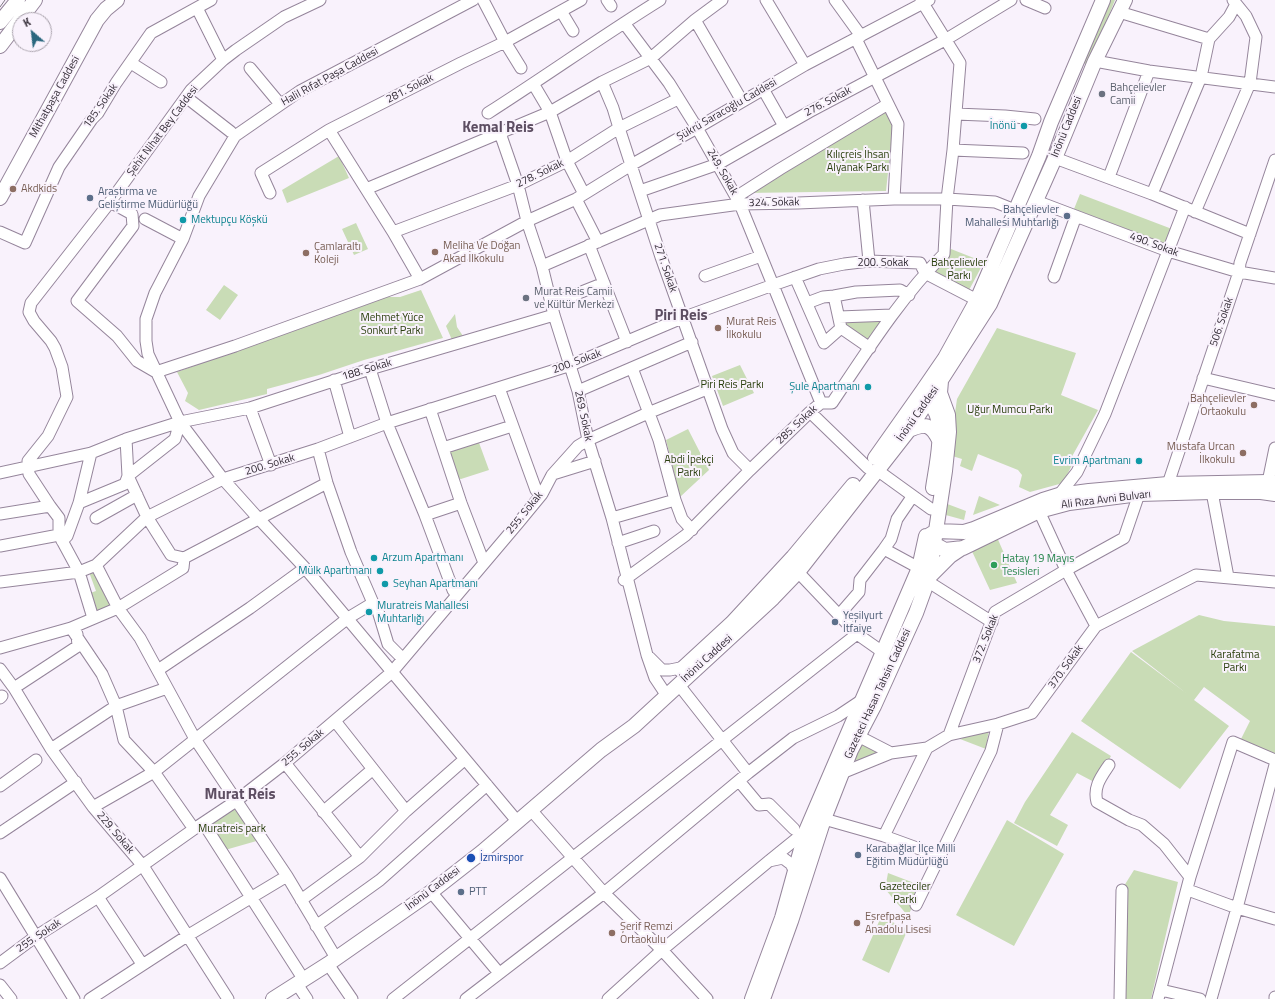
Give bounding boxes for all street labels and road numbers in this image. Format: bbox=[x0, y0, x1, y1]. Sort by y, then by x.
street label: Halil Rıfat Paşa Caddesi bbox=[279, 45, 381, 109]
street label: Mithatpaşa Caddesi bbox=[27, 54, 83, 140]
street label: 281. Sokak bbox=[384, 72, 436, 106]
street label: Şükrü Saracoğlu Caddesi bbox=[675, 76, 779, 144]
street label: 185. Sokak bbox=[81, 81, 121, 131]
street label: Şehit Nihat Bey Caddesi bbox=[125, 83, 201, 179]
street label: 276. Sokak bbox=[802, 84, 854, 120]
street label: İnönü Caddesi bbox=[1049, 94, 1085, 160]
street label: 249. Sokak bbox=[704, 147, 740, 197]
street label: 278. Sokak bbox=[514, 157, 566, 191]
street label: 324. Sokak bbox=[748, 196, 800, 210]
street label: 490. Sokak bbox=[1128, 230, 1180, 260]
street label: 271. Sokak bbox=[650, 242, 680, 294]
street label: 200. Sokak bbox=[857, 256, 909, 270]
street label: 506. Sokak bbox=[1207, 296, 1237, 348]
street label: 200. Sokak bbox=[551, 347, 603, 377]
street label: 188. Sokak bbox=[341, 356, 393, 384]
street label: İnönü Caddesi bbox=[894, 384, 942, 444]
street label: 269. Sokak bbox=[571, 390, 595, 442]
street label: 285. Sokak bbox=[774, 403, 820, 447]
street label: 200. Sokak bbox=[244, 451, 296, 479]
street label: Ali Rıza Avni Bulvarı bbox=[1060, 488, 1152, 512]
street label: 255. Sokak bbox=[504, 489, 546, 537]
street label: 372. Sokak bbox=[970, 613, 1002, 665]
street label: Gazeteci Hasan Tahsin Caddesi bbox=[842, 627, 914, 761]
street label: İnönü Caddesi bbox=[679, 632, 735, 686]
street label: 370. Sokak bbox=[1046, 642, 1086, 692]
street label: 255. Sokak bbox=[279, 727, 327, 769]
street label: 229. Sokak bbox=[94, 809, 136, 857]
street label: İnönü Caddesi bbox=[403, 864, 463, 914]
street label: 255. Sokak bbox=[14, 916, 64, 956]

